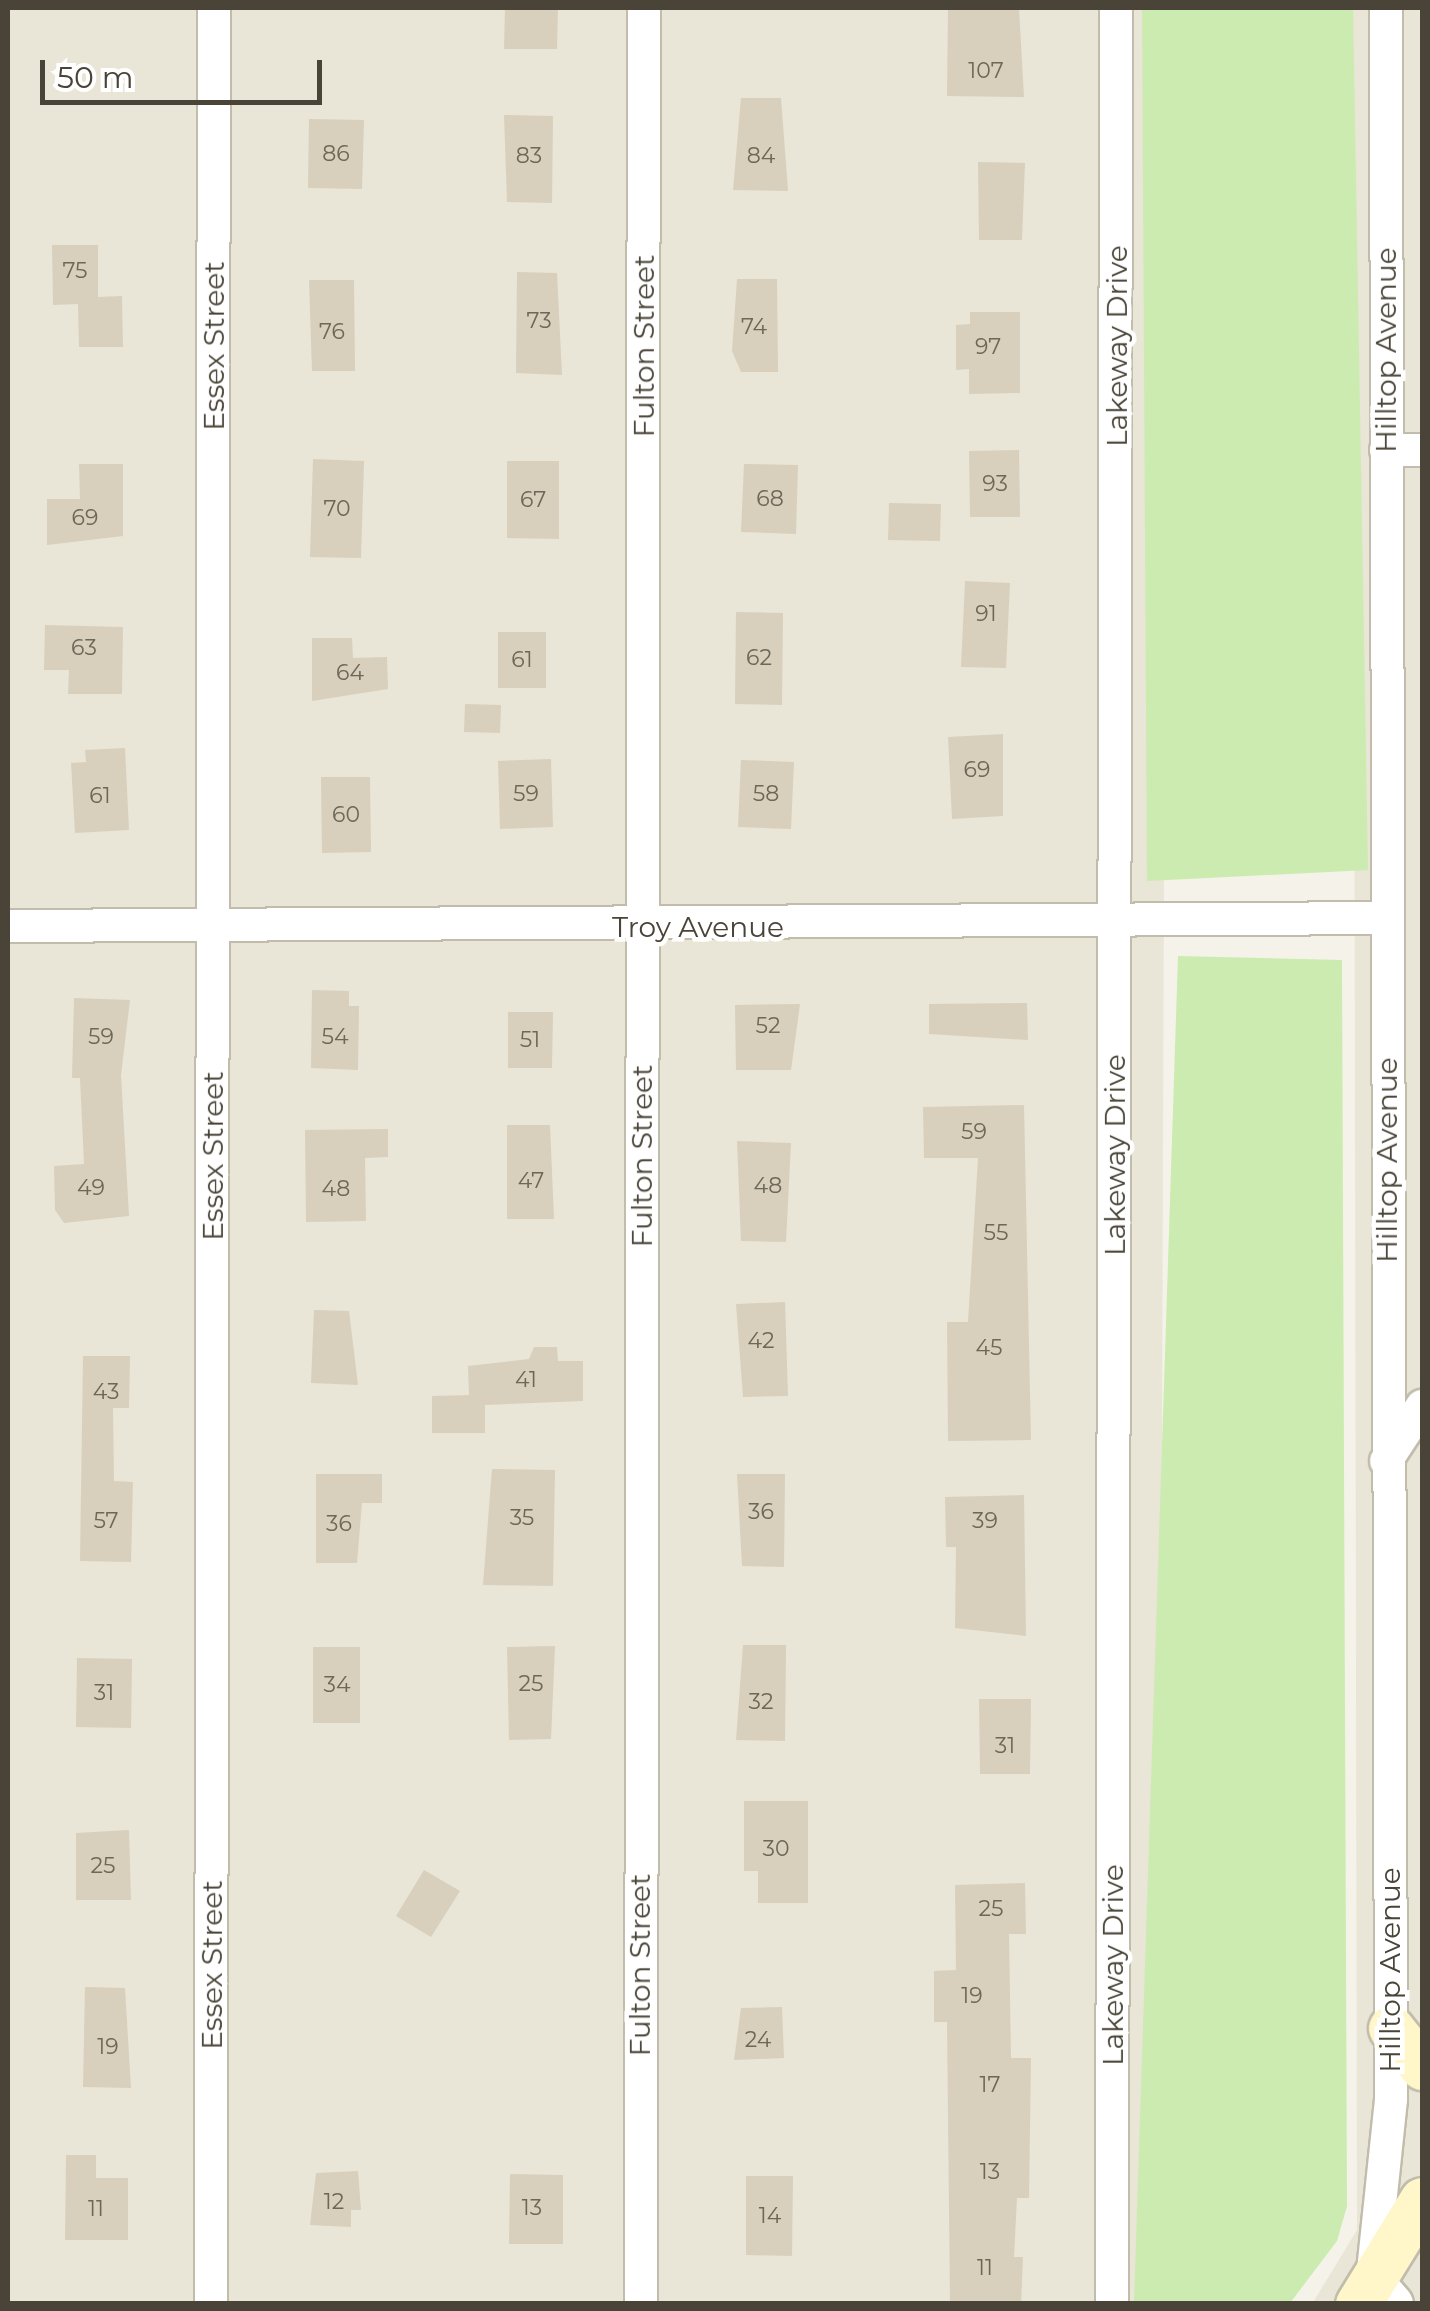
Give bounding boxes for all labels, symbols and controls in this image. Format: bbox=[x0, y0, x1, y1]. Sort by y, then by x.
scale bar bbox=[45, 40, 328, 102]
house number: 107 bbox=[968, 58, 1004, 84]
text: 50 m bbox=[57, 59, 134, 96]
house number: 86 bbox=[322, 141, 350, 167]
house number: 83 bbox=[516, 143, 542, 169]
house number: 84 bbox=[747, 143, 775, 169]
street label: Lakeway Drive bbox=[1100, 245, 1134, 447]
street label: Hilltop Avenue bbox=[1369, 247, 1403, 453]
street label: Fulton Street bbox=[627, 255, 661, 437]
house number: 75 bbox=[63, 258, 87, 284]
street label: Essex Street bbox=[197, 261, 231, 431]
house number: 73 bbox=[526, 308, 552, 334]
house number: 74 bbox=[741, 314, 767, 340]
house number: 76 bbox=[319, 319, 345, 345]
house number: 97 bbox=[975, 334, 1001, 360]
house number: 93 bbox=[982, 471, 1008, 497]
house number: 68 bbox=[756, 486, 784, 512]
house number: 67 bbox=[520, 487, 546, 513]
house number: 70 bbox=[323, 496, 351, 522]
house number: 69 bbox=[72, 505, 98, 531]
house number: 91 bbox=[975, 601, 997, 627]
house number: 63 bbox=[71, 635, 97, 661]
house number: 62 bbox=[746, 645, 772, 671]
house number: 61 bbox=[511, 647, 533, 673]
house number: 64 bbox=[336, 660, 364, 686]
house number: 69 bbox=[964, 757, 990, 783]
house number: 59 bbox=[513, 781, 539, 807]
house number: 58 bbox=[753, 781, 779, 807]
house number: 61 bbox=[89, 783, 111, 809]
house number: 60 bbox=[332, 802, 360, 828]
street label: Troy Avenue bbox=[612, 910, 784, 944]
house number: 52 bbox=[756, 1013, 780, 1039]
house number: 59 bbox=[88, 1024, 114, 1050]
house number: 54 bbox=[322, 1024, 348, 1050]
house number: 51 bbox=[520, 1027, 540, 1053]
street label: Lakeway Drive bbox=[1098, 1054, 1132, 1256]
street label: Hilltop Avenue bbox=[1370, 1057, 1404, 1263]
street label: Fulton Street bbox=[625, 1065, 659, 1247]
street label: Essex Street bbox=[196, 1071, 230, 1241]
house number: 59 bbox=[961, 1119, 987, 1145]
house number: 47 bbox=[518, 1168, 544, 1194]
house number: 48 bbox=[754, 1173, 782, 1199]
house number: 49 bbox=[77, 1175, 105, 1201]
house number: 48 bbox=[322, 1176, 350, 1202]
house number: 55 bbox=[984, 1220, 1008, 1246]
house number: 42 bbox=[748, 1328, 774, 1354]
house number: 45 bbox=[976, 1335, 1002, 1361]
house number: 41 bbox=[515, 1367, 537, 1393]
house number: 43 bbox=[93, 1379, 119, 1405]
house number: 36 bbox=[748, 1499, 774, 1525]
house number: 35 bbox=[510, 1505, 534, 1531]
house number: 57 bbox=[93, 1508, 119, 1534]
house number: 39 bbox=[972, 1508, 998, 1534]
house number: 36 bbox=[326, 1511, 352, 1537]
house number: 25 bbox=[519, 1671, 543, 1697]
house number: 34 bbox=[324, 1672, 350, 1698]
house number: 31 bbox=[94, 1680, 114, 1706]
house number: 32 bbox=[749, 1689, 773, 1715]
house number: 31 bbox=[995, 1733, 1015, 1759]
house number: 30 bbox=[763, 1836, 789, 1862]
house number: 25 bbox=[91, 1853, 115, 1879]
street label: Lakeway Drive bbox=[1096, 1864, 1130, 2066]
street label: Hilltop Avenue bbox=[1373, 1867, 1407, 2073]
street label: Fulton Street bbox=[623, 1874, 657, 2056]
street label: Essex Street bbox=[195, 1880, 229, 2050]
house number: 25 bbox=[979, 1896, 1003, 1922]
house number: 19 bbox=[961, 1983, 983, 2009]
house number: 24 bbox=[745, 2027, 771, 2053]
house number: 19 bbox=[97, 2034, 119, 2060]
house number: 17 bbox=[980, 2072, 1000, 2098]
house number: 13 bbox=[980, 2159, 1000, 2185]
house number: 12 bbox=[324, 2189, 344, 2215]
house number: 13 bbox=[522, 2195, 542, 2221]
house number: 11 bbox=[88, 2196, 104, 2222]
house number: 14 bbox=[759, 2203, 781, 2229]
house number: 11 bbox=[977, 2255, 993, 2281]

